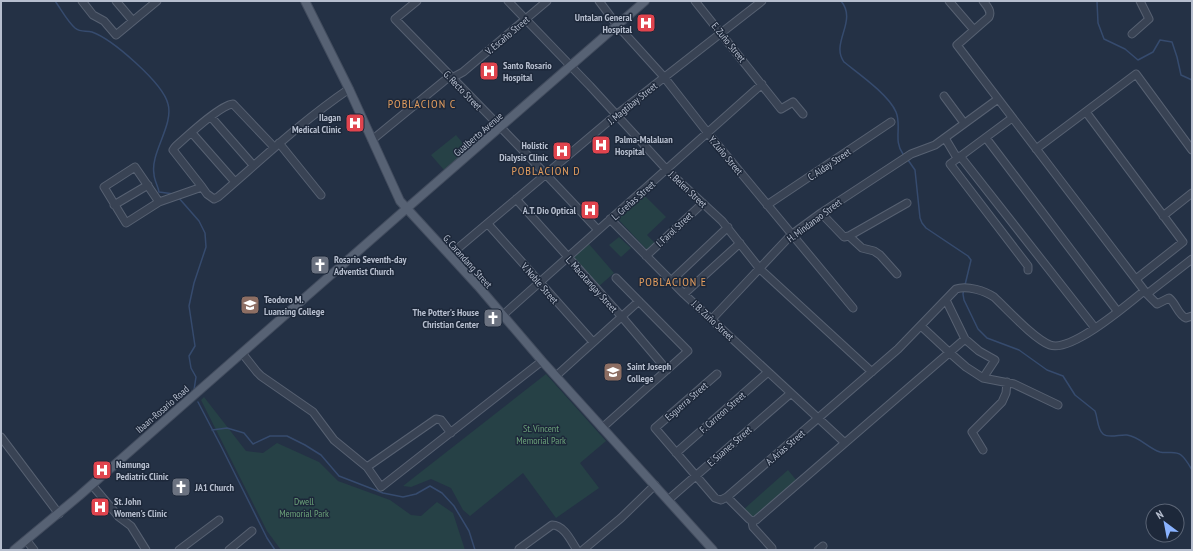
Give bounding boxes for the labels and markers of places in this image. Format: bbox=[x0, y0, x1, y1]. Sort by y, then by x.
place label: Untalan General Hospital bbox=[575, 11, 633, 36]
hospital icon: Untalan General Hospital bbox=[635, 12, 657, 34]
place label: Santo Rosario Hospital bbox=[503, 59, 552, 84]
hospital icon: Santo Rosario Hospital bbox=[478, 60, 500, 82]
place label: Ilagan Medical Clinic bbox=[292, 111, 341, 136]
hospital icon: Ilagan Medical Clinic bbox=[344, 112, 366, 134]
place label: Palma-Malaluan Hospital bbox=[615, 133, 673, 158]
hospital icon: Palma-Malaluan Hospital bbox=[590, 134, 612, 156]
place label: Holistic Dialysis Clinic bbox=[499, 139, 548, 164]
hospital icon: Holistic Dialysis Clinic bbox=[551, 140, 573, 162]
hospital icon: A.T. Dio Optical bbox=[579, 199, 601, 221]
place label: A.T. Dio Optical bbox=[522, 204, 577, 217]
place label: Rosario Seventh-day Adventist Church bbox=[333, 253, 408, 278]
church icon: Rosario Seventh-day Adventist Church bbox=[309, 254, 331, 276]
place label: Teodoro M. Luansing College bbox=[264, 293, 325, 318]
school or university icon: Teodoro M. Luansing College bbox=[239, 294, 261, 316]
place label: The Potter's House Christian Center bbox=[412, 306, 479, 331]
church icon: The Potter's House Christian Center bbox=[482, 307, 504, 329]
place label: Saint Joseph College bbox=[627, 360, 672, 385]
school or university icon: Saint Joseph College bbox=[602, 361, 624, 383]
place label: Namunga Pediatric Clinic bbox=[116, 458, 169, 483]
hospital icon: Namunga Pediatric Clinic bbox=[91, 459, 113, 481]
church icon: JA1 Church bbox=[170, 476, 192, 498]
place label: JA1 Church bbox=[194, 481, 235, 494]
place label: St. John Women's Clinic bbox=[113, 495, 168, 520]
hospital icon: St. John Women's Clinic bbox=[89, 496, 111, 518]

